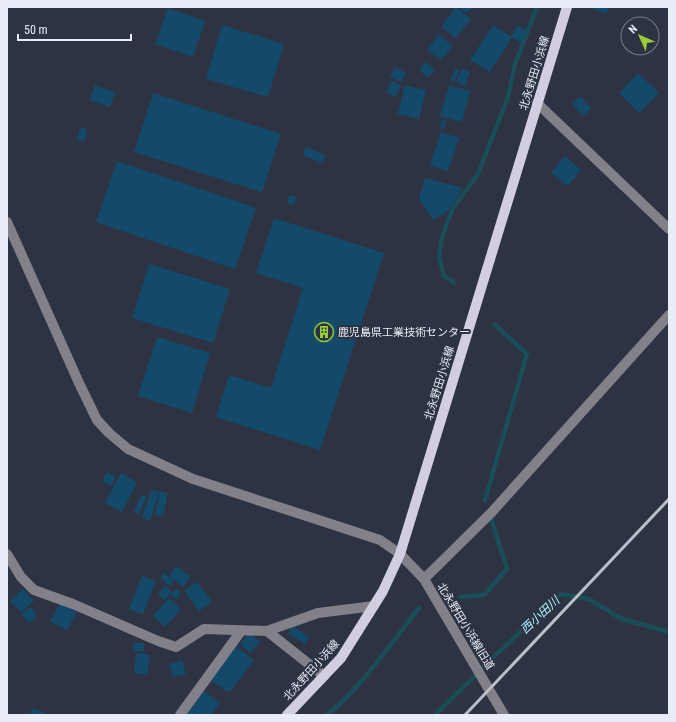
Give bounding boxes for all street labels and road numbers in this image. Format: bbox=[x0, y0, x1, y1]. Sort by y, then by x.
street label: 北永野田小浜線 bbox=[517, 34, 552, 112]
street label: 北永野田小浜線 bbox=[422, 344, 457, 422]
street label: 北永野田小浜線旧道 bbox=[435, 580, 497, 672]
street label: 北永野田小浜線 bbox=[281, 637, 342, 703]

